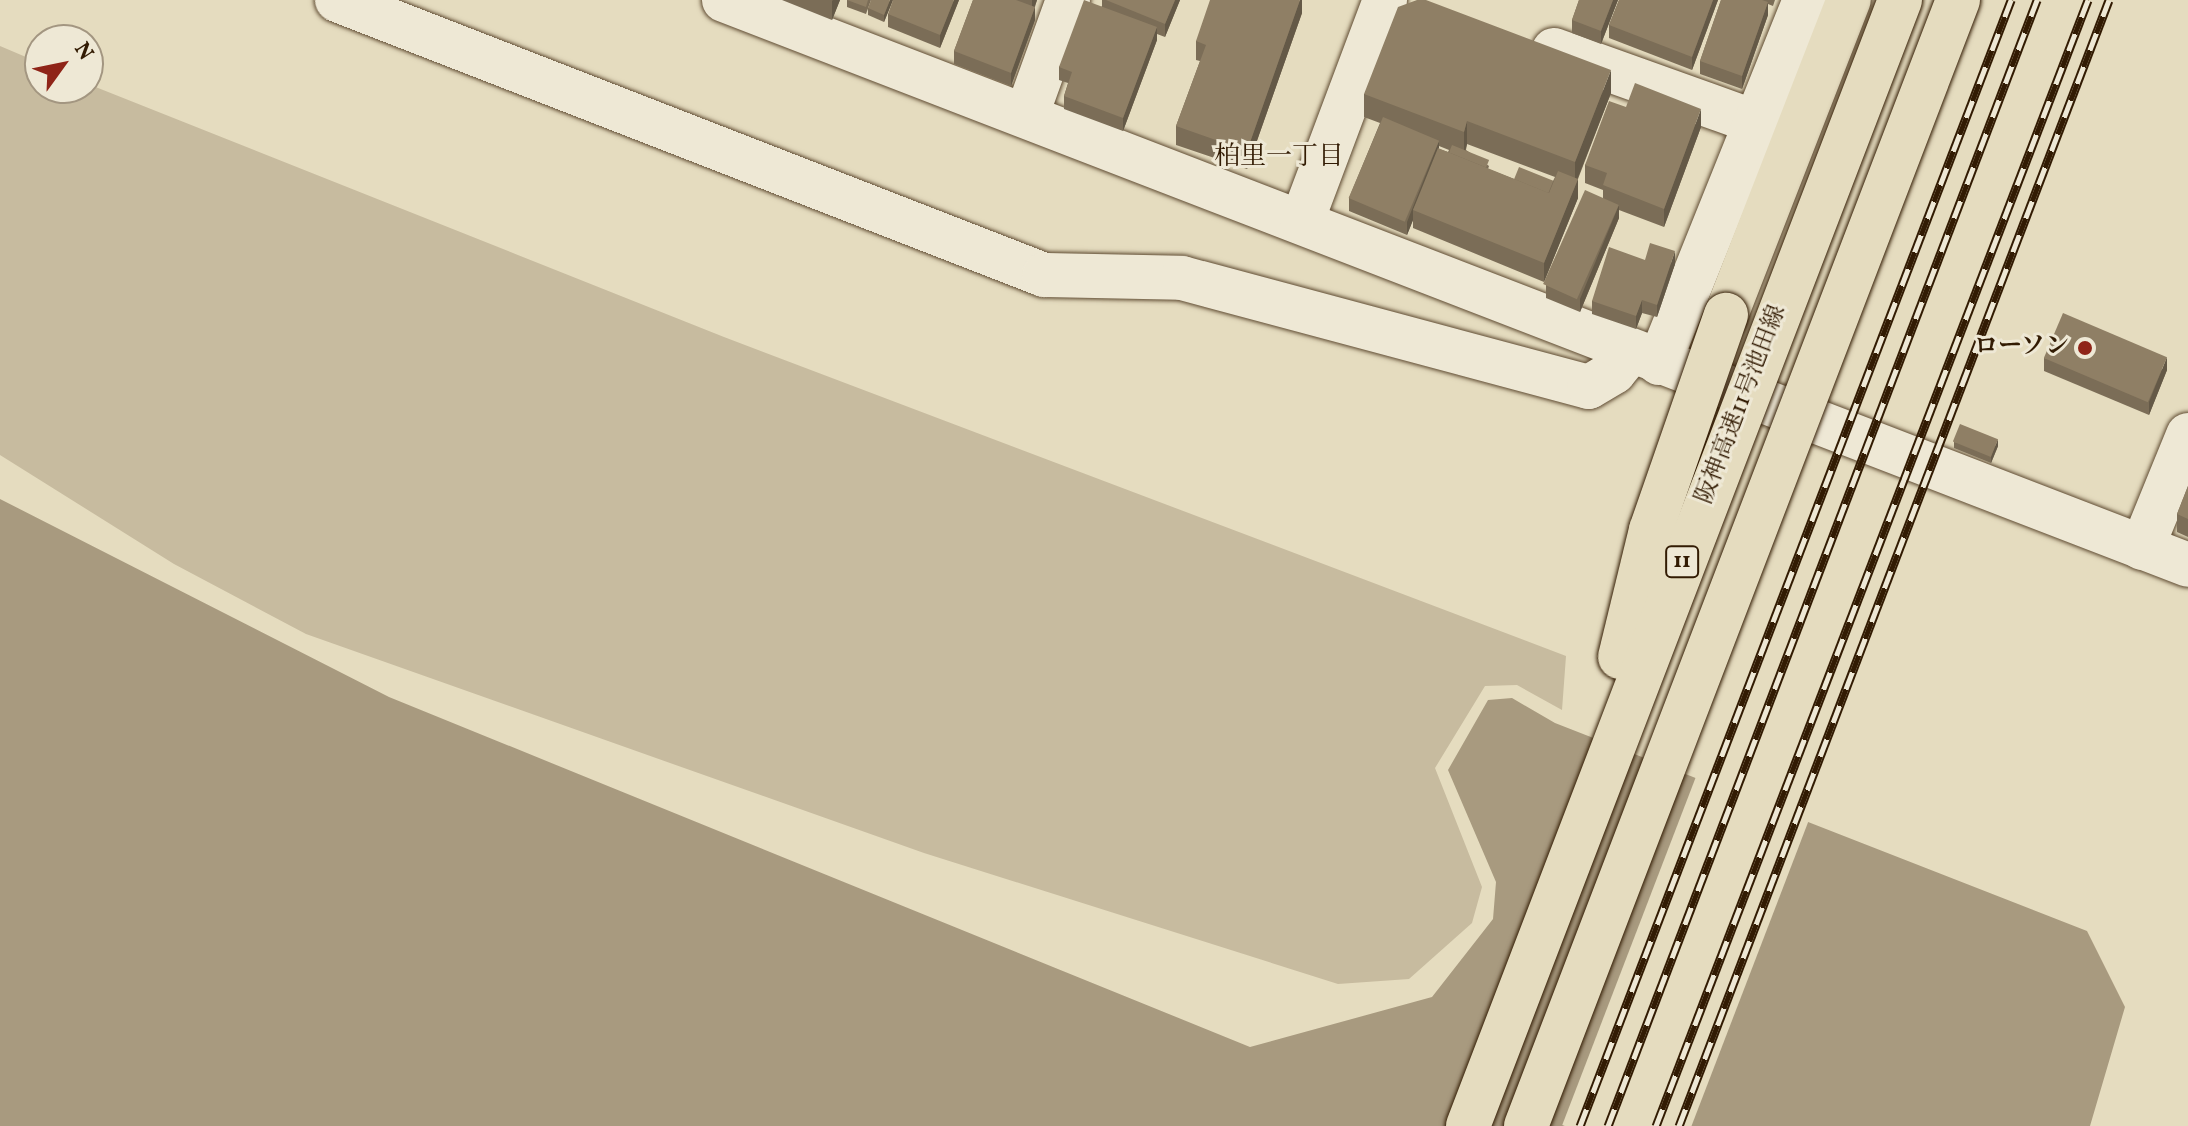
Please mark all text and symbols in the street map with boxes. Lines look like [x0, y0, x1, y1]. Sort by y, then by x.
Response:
north arrow [24, 24, 104, 104]
text: N [66, 37, 100, 67]
district label: 柏里一丁目 [1214, 142, 1344, 174]
street label: 阪神高速11号池田線 [1691, 302, 1793, 508]
place label: ローソン [1973, 334, 2069, 362]
marker: ローソン [2076, 339, 2094, 357]
road number: 11 [1664, 544, 1700, 580]

